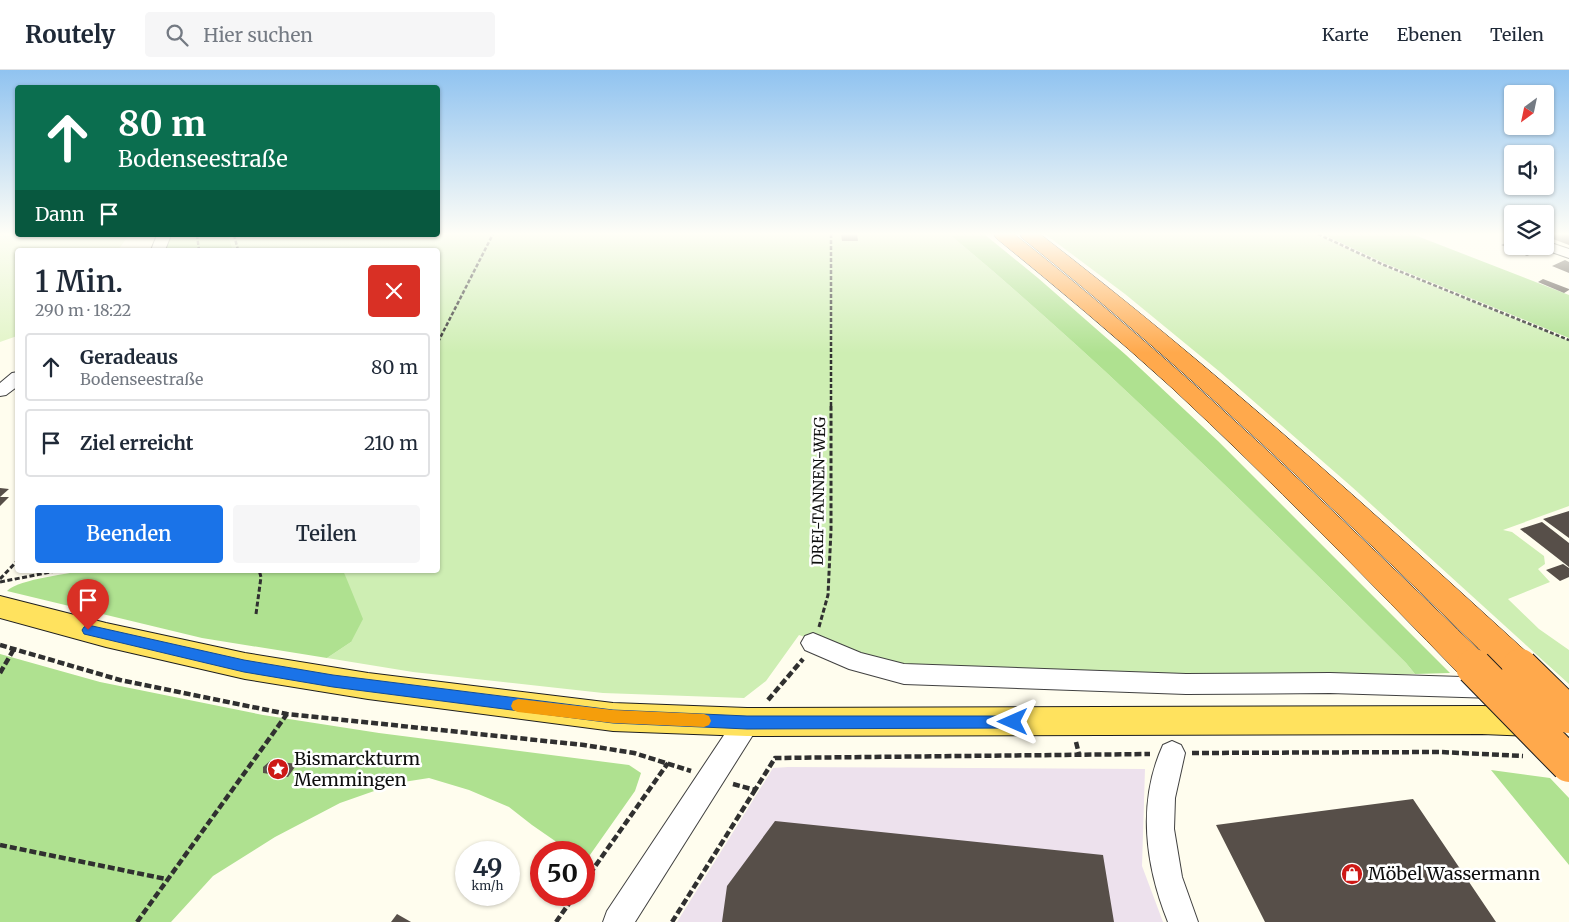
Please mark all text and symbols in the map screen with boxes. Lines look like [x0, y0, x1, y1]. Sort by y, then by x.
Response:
search box [145, 12, 495, 57]
text: Routely [25, 19, 115, 50]
icon: search [163, 21, 191, 49]
text: Hier suchen [203, 23, 313, 47]
text: Karte [1322, 23, 1369, 46]
text: Ebenen [1397, 23, 1462, 46]
text: Teilen [1490, 23, 1544, 46]
north arrow [1504, 85, 1554, 135]
map controls [1504, 85, 1554, 255]
text: 80 m [118, 102, 206, 146]
icon: ahead [35, 105, 100, 170]
text: Bodenseestraße [118, 145, 288, 173]
button: sound [1504, 145, 1554, 195]
icon: arrive [95, 200, 123, 228]
text: Dann [35, 202, 85, 226]
button: layers [1504, 205, 1554, 255]
text: 1 Min. [35, 262, 123, 300]
button: close [368, 265, 420, 317]
text: 290 m · 18:22 [35, 300, 131, 320]
text: Geradeaus [80, 345, 178, 369]
icon: ahead [37, 353, 65, 381]
text: 80 m [371, 355, 418, 379]
text: Bodenseestraße [80, 369, 203, 389]
street label: DREI-TANNEN-WEG [808, 416, 829, 565]
icon: arrive [37, 429, 65, 457]
text: Ziel erreicht [80, 431, 193, 455]
text: 210 m [364, 431, 418, 455]
button: Beenden [35, 505, 223, 563]
button: Teilen [233, 505, 420, 563]
pin [67, 579, 109, 630]
icon: arrive [74, 586, 102, 614]
position arrow [986, 695, 1038, 747]
place label: Bismarckturm Memmingen [294, 747, 420, 791]
place icon: Bismarckturm Memmingen [266, 757, 290, 781]
speed limit sign: 50 [530, 841, 595, 906]
text: 49 [473, 851, 502, 883]
shop icon: Möbel Wassermann [1340, 862, 1364, 886]
place label: Möbel Wassermann [1368, 862, 1540, 885]
text: km/h [472, 878, 503, 893]

